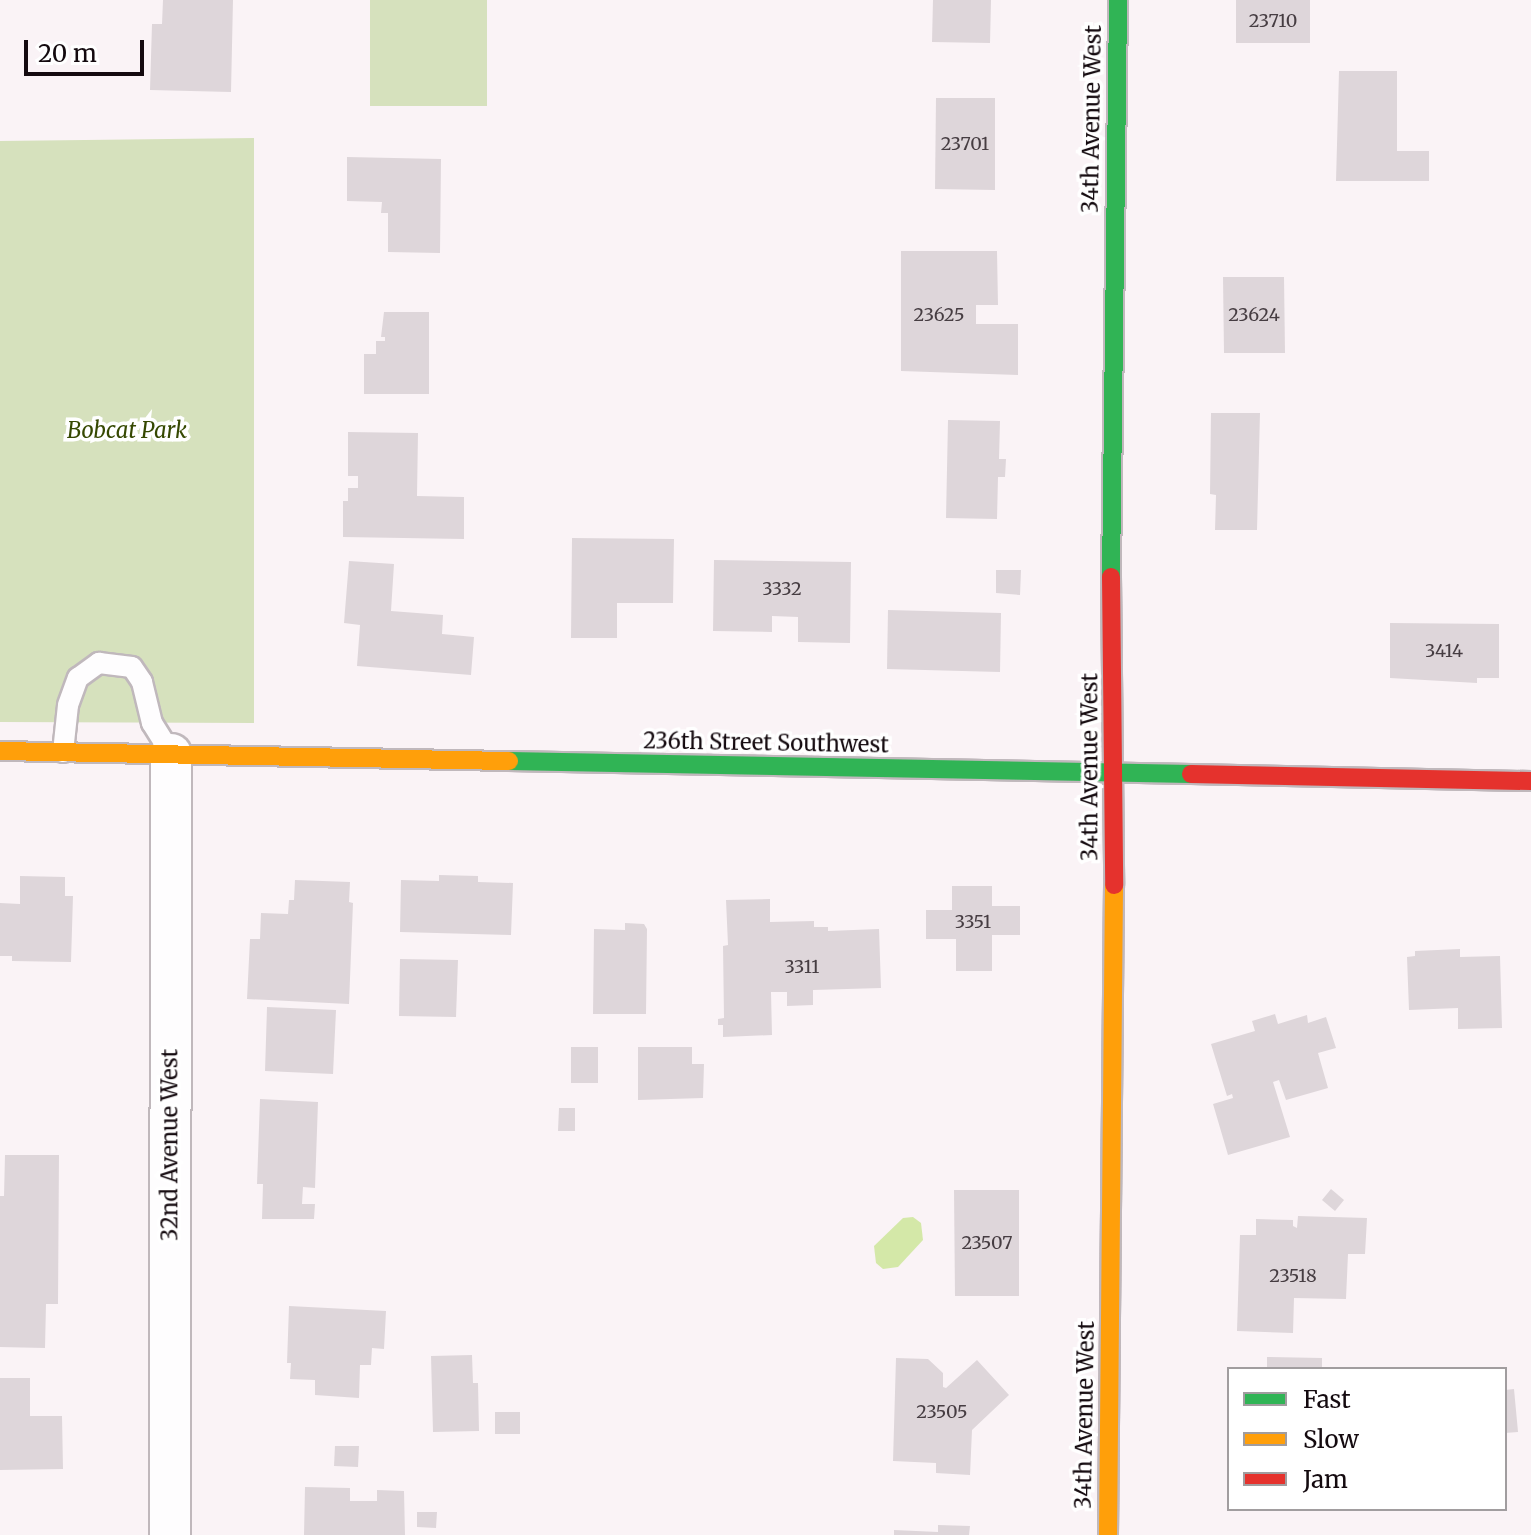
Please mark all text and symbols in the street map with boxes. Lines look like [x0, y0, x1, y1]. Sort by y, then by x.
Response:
house number: 23710 [1249, 10, 1297, 32]
scale bar [28, 24, 148, 74]
street label: 34th Avenue West [1077, 25, 1107, 213]
text: 20 m [38, 38, 97, 69]
house number: 23701 [941, 133, 989, 155]
house number: 23625 [914, 304, 964, 326]
house number: 23624 [1228, 304, 1280, 326]
park label: Bobcat Park [67, 418, 187, 444]
house number: 3332 [762, 578, 802, 600]
house number: 3414 [1425, 640, 1463, 662]
street label: 34th Avenue West [1077, 673, 1103, 861]
street label: 236th Street Southwest [643, 728, 889, 758]
house number: 3351 [955, 911, 991, 933]
house number: 3311 [785, 956, 819, 978]
street label: 32nd Avenue West [157, 1049, 183, 1241]
house number: 23507 [962, 1232, 1012, 1254]
house number: 23518 [1269, 1265, 1317, 1287]
street label: 34th Avenue West [1070, 1321, 1100, 1509]
legend [1227, 1367, 1507, 1511]
text: Fast [1303, 1384, 1351, 1415]
house number: 23505 [916, 1401, 968, 1423]
text: Slow [1303, 1424, 1359, 1455]
text: Jam [1303, 1464, 1348, 1495]

